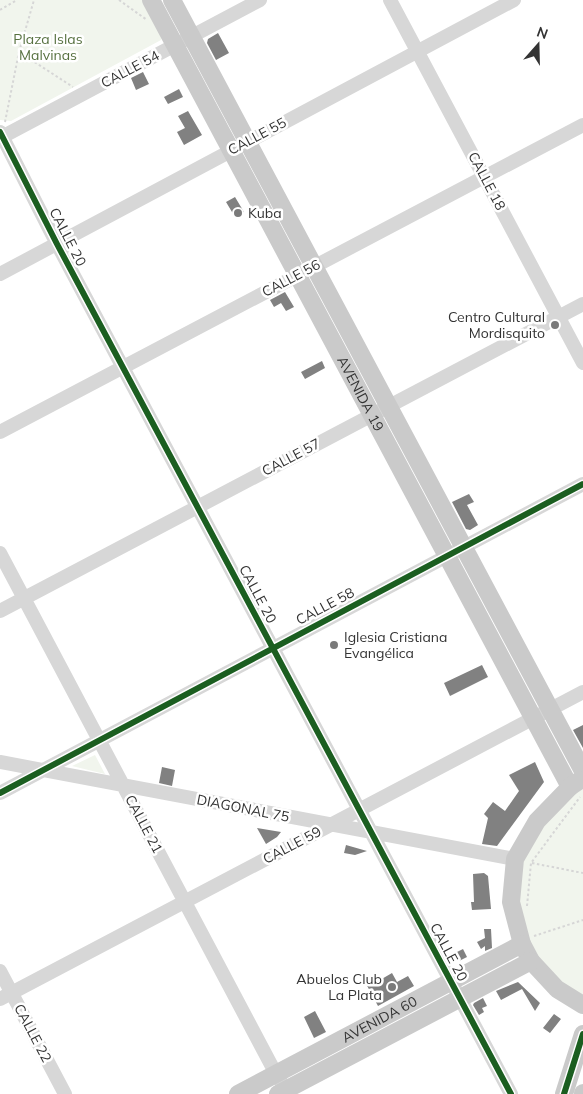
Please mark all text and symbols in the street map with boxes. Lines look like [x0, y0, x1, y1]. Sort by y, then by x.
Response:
north arrow [513, 20, 563, 70]
text: N [534, 23, 550, 43]
park label: Plaza Islas Malvinas [13, 30, 83, 64]
street label: CALLE 54 [98, 46, 163, 92]
street label: CALLE 55 [225, 113, 289, 159]
street label: CALLE 18 [464, 149, 510, 213]
place label: Kuba [248, 204, 282, 222]
street label: CALLE 20 [46, 205, 90, 269]
marker: Kuba [232, 207, 244, 219]
street label: CALLE 56 [259, 255, 323, 301]
place label: Centro Cultural Mordisquito [448, 308, 545, 342]
marker: Centro Cultural Mordisquito [549, 319, 561, 331]
street label: AVENIDA 19 [333, 353, 388, 434]
street label: CALLE 57 [259, 434, 323, 480]
street label: CALLE 20 [235, 562, 281, 626]
street label: CALLE 58 [293, 583, 357, 629]
place label: Iglesia Cristiana Evangélica [344, 628, 447, 662]
marker: Iglesia Cristiana Evangélica [328, 639, 340, 651]
street label: DIAGONAL 75 [195, 790, 291, 826]
street label: CALLE 21 [121, 792, 167, 856]
street label: CALLE 59 [260, 822, 324, 868]
street label: CALLE 20 [426, 920, 472, 984]
place label: Abuelos Club La Plata [296, 970, 382, 1004]
marker: Abuelos Club La Plata [386, 981, 398, 993]
street label: AVENIDA 60 [339, 992, 420, 1047]
street label: CALLE 22 [10, 1001, 56, 1065]

